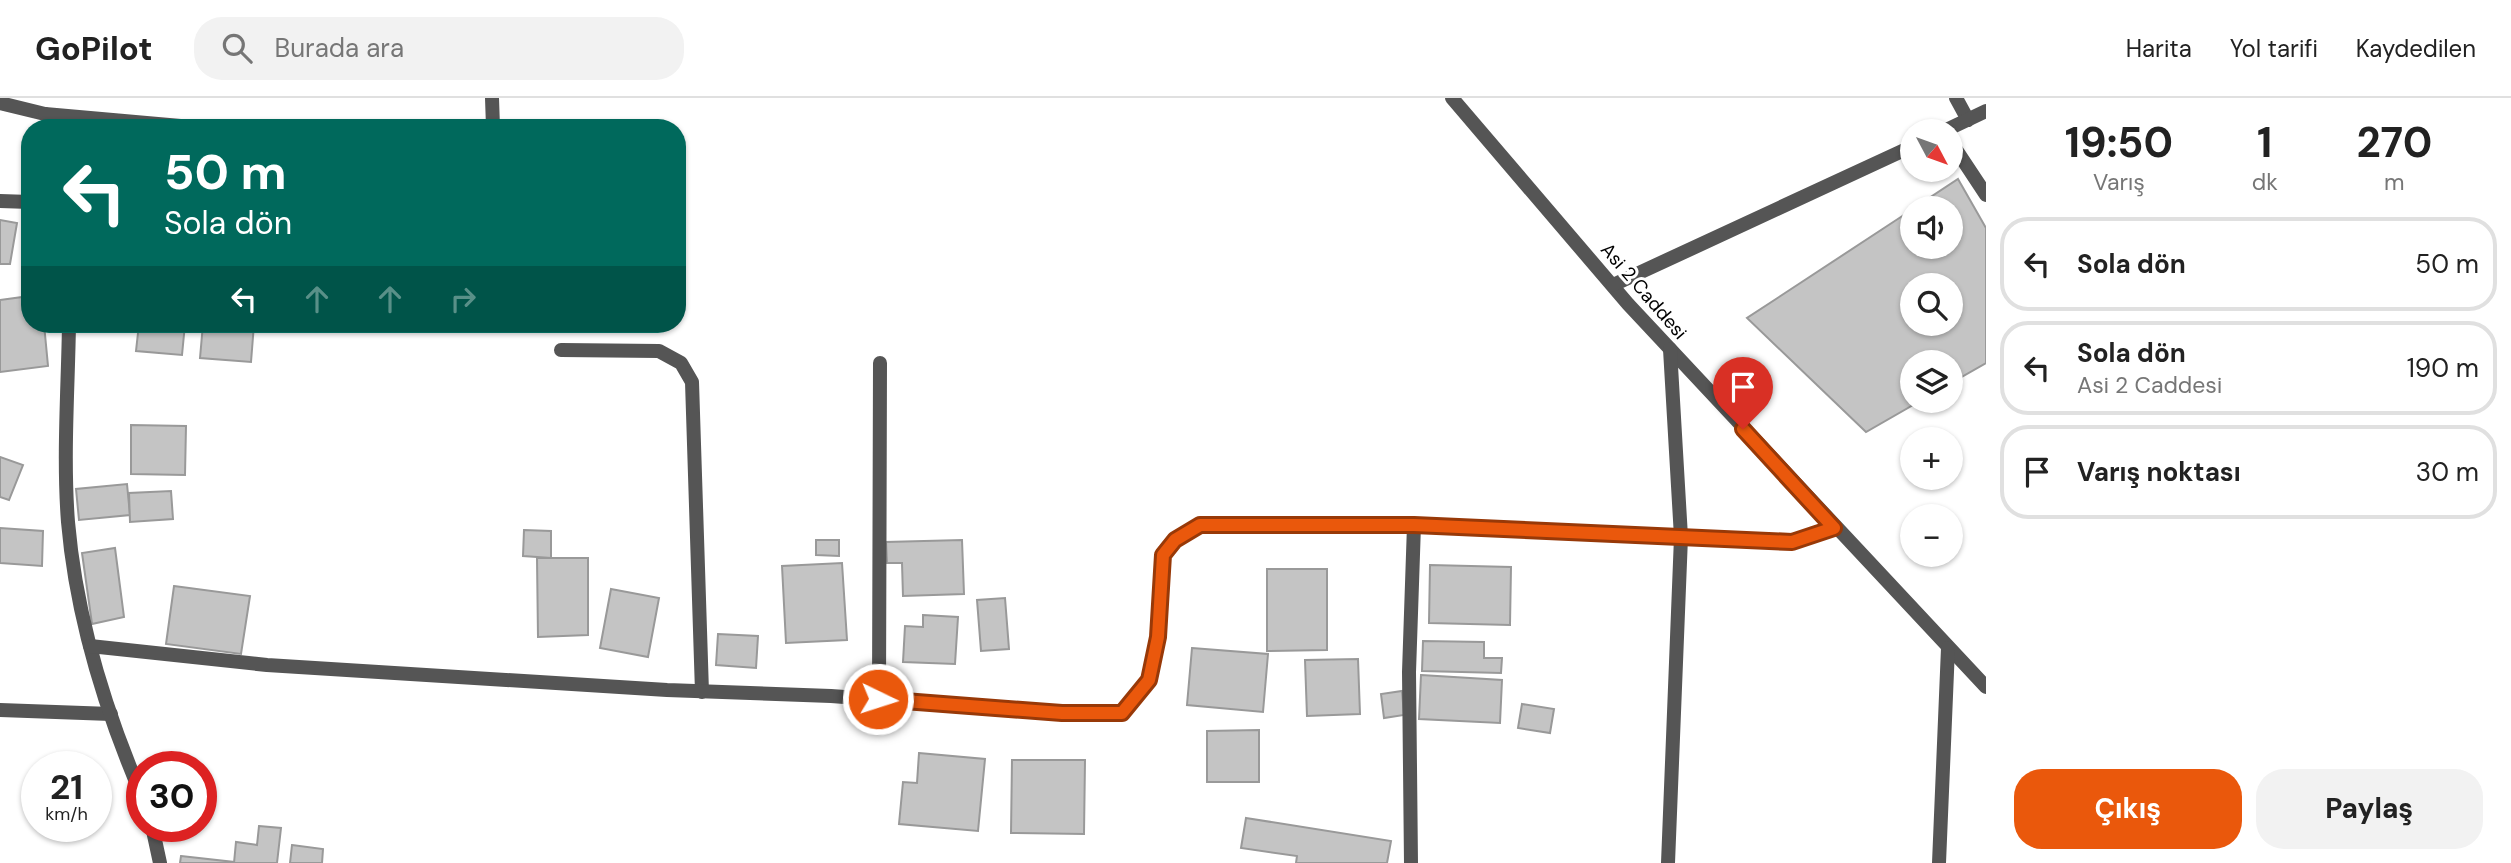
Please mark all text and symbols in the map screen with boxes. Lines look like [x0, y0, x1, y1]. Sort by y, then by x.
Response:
search box [194, 17, 684, 80]
text: GoPilot [35, 27, 152, 70]
icon: search [218, 29, 256, 67]
text: Burada ara [274, 31, 404, 65]
text: Harita [2126, 33, 2192, 64]
text: Yol tarifi [2230, 33, 2318, 64]
text: Kaydedilen [2356, 33, 2476, 64]
text: 19:50 [2065, 115, 2173, 170]
text: 1 [2257, 115, 2272, 170]
text: 270 [2356, 115, 2432, 170]
north arrow [1900, 119, 1964, 182]
map controls [1900, 119, 1963, 567]
text: 50 m [164, 140, 287, 204]
icon: left [49, 147, 140, 238]
text: Varış [2093, 167, 2145, 197]
text: dk [2252, 167, 2278, 197]
text: m [2384, 167, 2405, 197]
button: sound [1900, 196, 1963, 259]
text: Sola dön [164, 202, 292, 244]
street label: Asi 2 Caddesi [1595, 238, 1693, 344]
icon: left [2018, 245, 2056, 283]
text: Sola dön [2077, 247, 2186, 281]
text: 50 m [2415, 247, 2479, 281]
button: search [1900, 273, 1963, 336]
icon: left [225, 280, 263, 318]
icon: ahead [298, 280, 336, 318]
icon: ahead [371, 280, 409, 318]
icon: right [444, 280, 482, 318]
text: Sola dön [2077, 336, 2186, 370]
icon: left [2018, 349, 2056, 387]
button: layers [1900, 350, 1963, 413]
text: 190 m [2407, 351, 2479, 385]
pin [1713, 357, 1773, 429]
icon: arrive [1724, 368, 1762, 406]
text: Asi 2 Caddesi [2077, 370, 2222, 400]
button: + [1900, 427, 1963, 490]
icon: arrive [2018, 453, 2056, 491]
text: Varış noktası [2077, 455, 2241, 489]
text: 30 m [2416, 455, 2479, 489]
button: − [1900, 504, 1963, 567]
position arrow [841, 662, 915, 736]
speed limit sign: 30 [126, 751, 217, 842]
text: 21 [50, 764, 83, 810]
button: Çıkış [2014, 769, 2242, 849]
button: Paylaş [2256, 769, 2483, 849]
text: km/h [45, 802, 88, 826]

